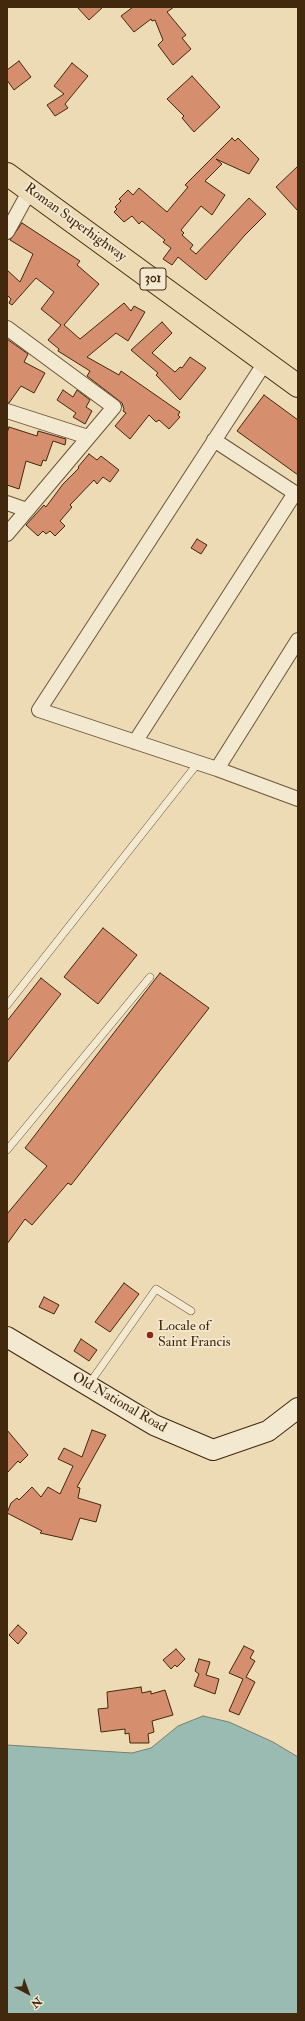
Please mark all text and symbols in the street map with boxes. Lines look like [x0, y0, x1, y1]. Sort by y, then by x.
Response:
street label: Roman Superhighway [21, 180, 129, 266]
road number: 301 [140, 268, 166, 290]
place label: Locale of Saint Francis [158, 1319, 231, 1352]
marker: Locale of Saint Francis [145, 1330, 155, 1340]
street label: Old National Road [69, 1369, 169, 1437]
north arrow [8, 1973, 48, 2013]
text: N [28, 1994, 44, 2011]

